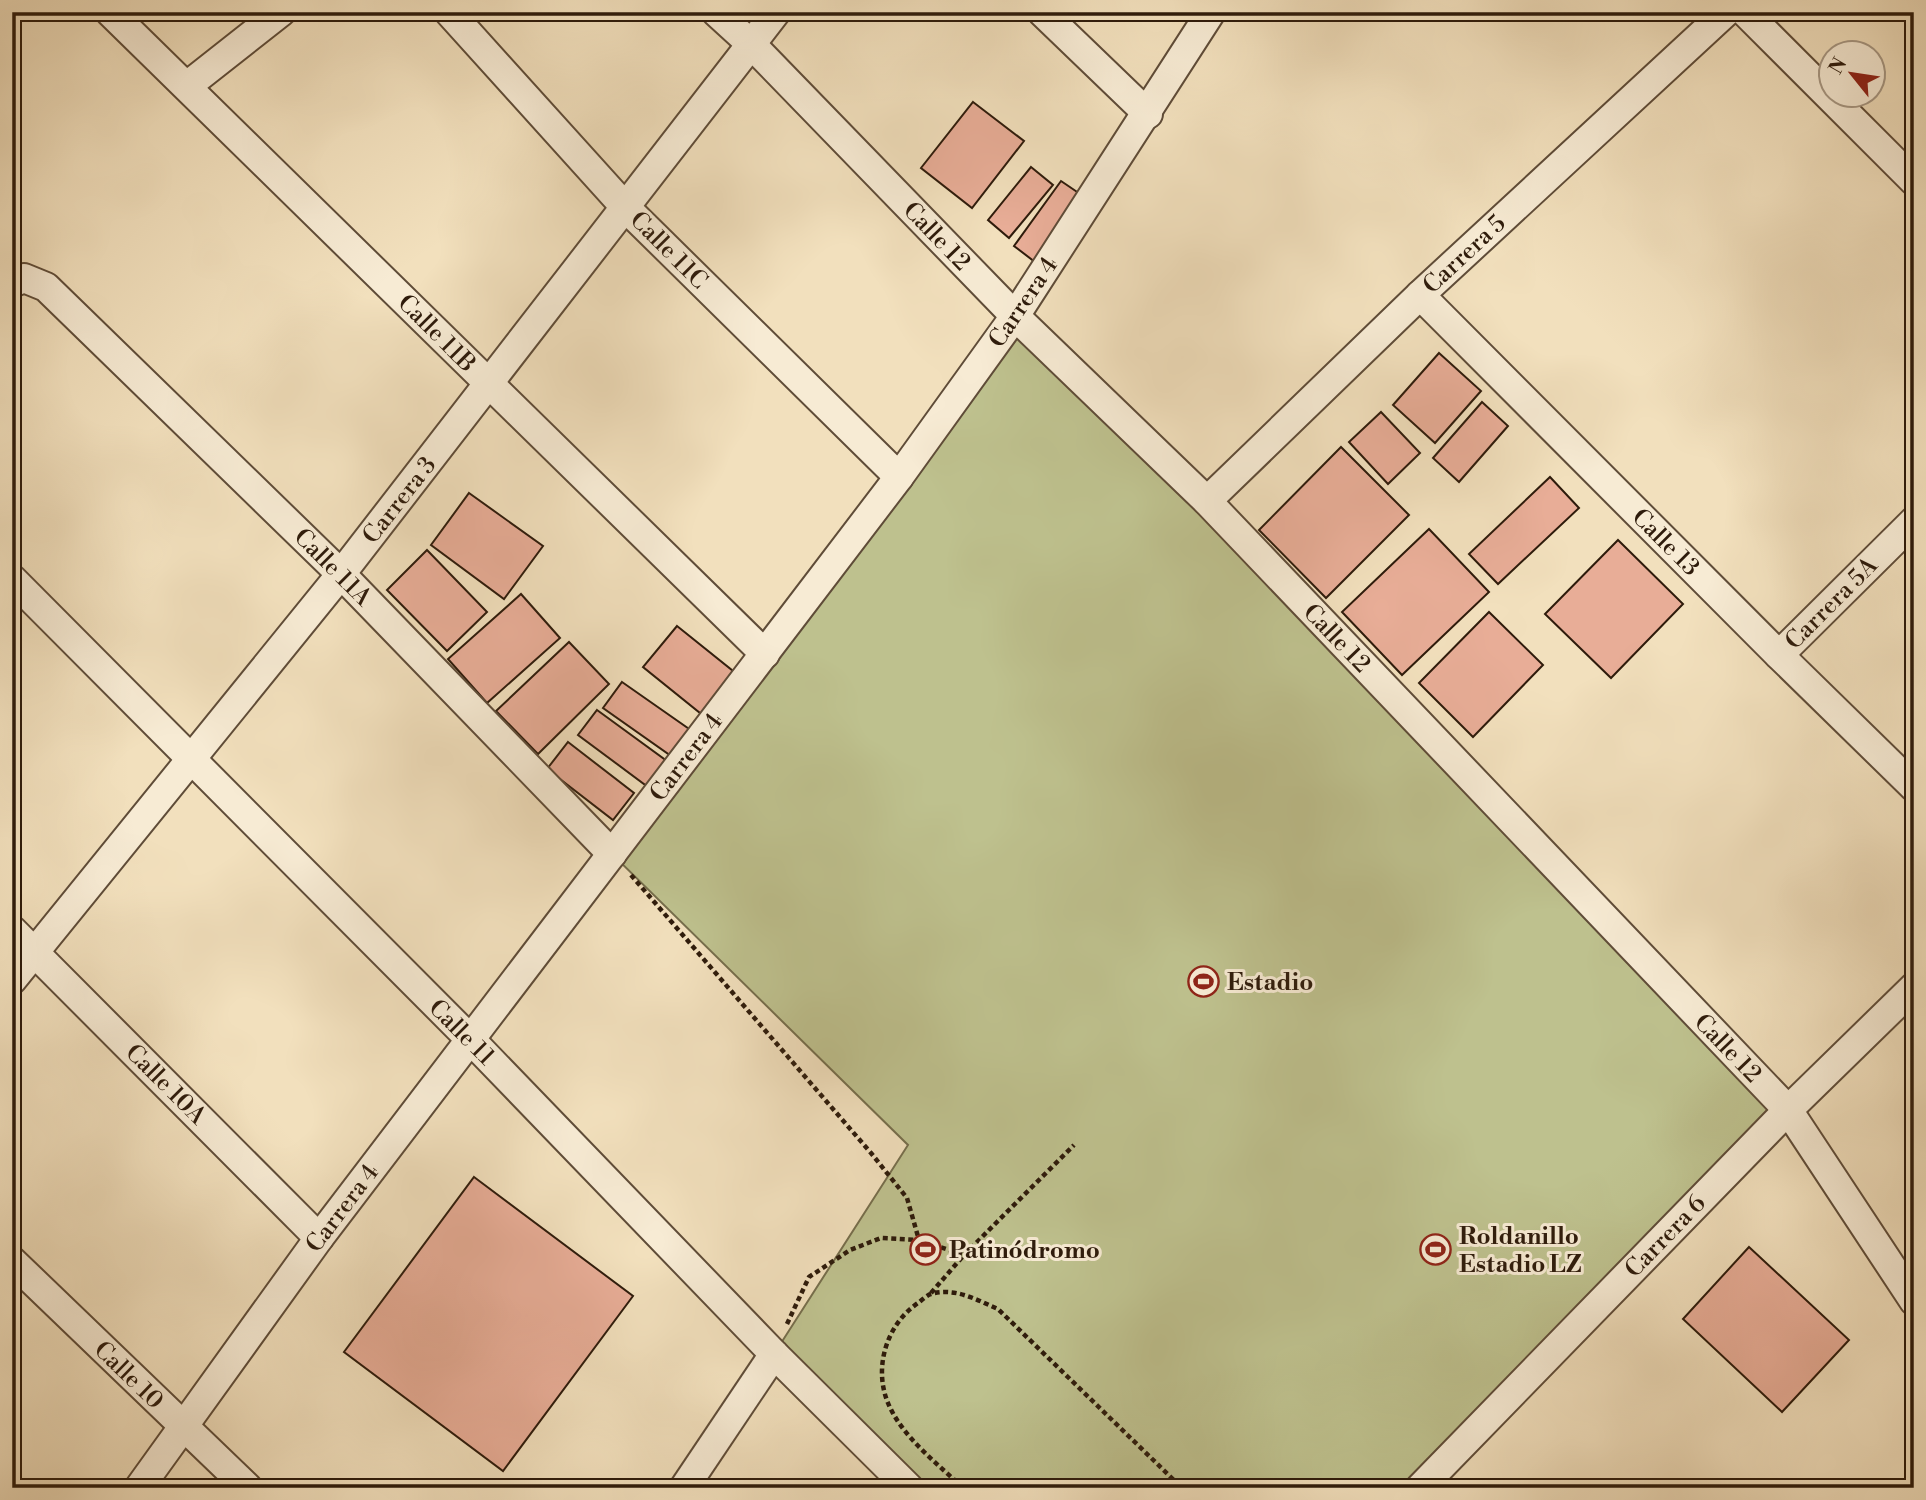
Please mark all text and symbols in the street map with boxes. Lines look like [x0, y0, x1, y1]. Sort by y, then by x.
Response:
north arrow [1818, 38, 1888, 108]
text: N [1824, 53, 1852, 79]
street label: Calle 12 [896, 196, 976, 277]
street label: Calle 11C [623, 206, 713, 296]
street label: Carrera 5 [1417, 209, 1512, 301]
street label: Carrera 4 [982, 251, 1065, 354]
street label: Calle 11B [391, 288, 482, 379]
street label: Carrera 3 [356, 451, 443, 550]
street label: Calle 13 [1625, 503, 1705, 583]
street label: Calle 11A [287, 523, 378, 613]
street label: Carrera 5A [1779, 551, 1885, 656]
street label: Calle 12 [1296, 598, 1376, 679]
street label: Carrera 4 [644, 707, 730, 808]
sports icon: Estadio [1187, 965, 1221, 999]
place label: Estadio [1227, 968, 1313, 998]
street label: Calle 11 [422, 993, 501, 1073]
street label: Calle 12 [1687, 1008, 1767, 1089]
street label: Calle 10A [119, 1038, 212, 1132]
street label: Carrera 4 [300, 1158, 386, 1259]
street label: Carrera 6 [1619, 1189, 1713, 1284]
place label: Roldanillo Estadio LZ [1459, 1222, 1581, 1280]
sports icon: Patinódromo [909, 1233, 943, 1267]
sports icon: Roldanillo Estadio LZ [1419, 1233, 1453, 1267]
place label: Patinódromo [949, 1236, 1100, 1266]
street label: Calle 10 [87, 1335, 169, 1416]

